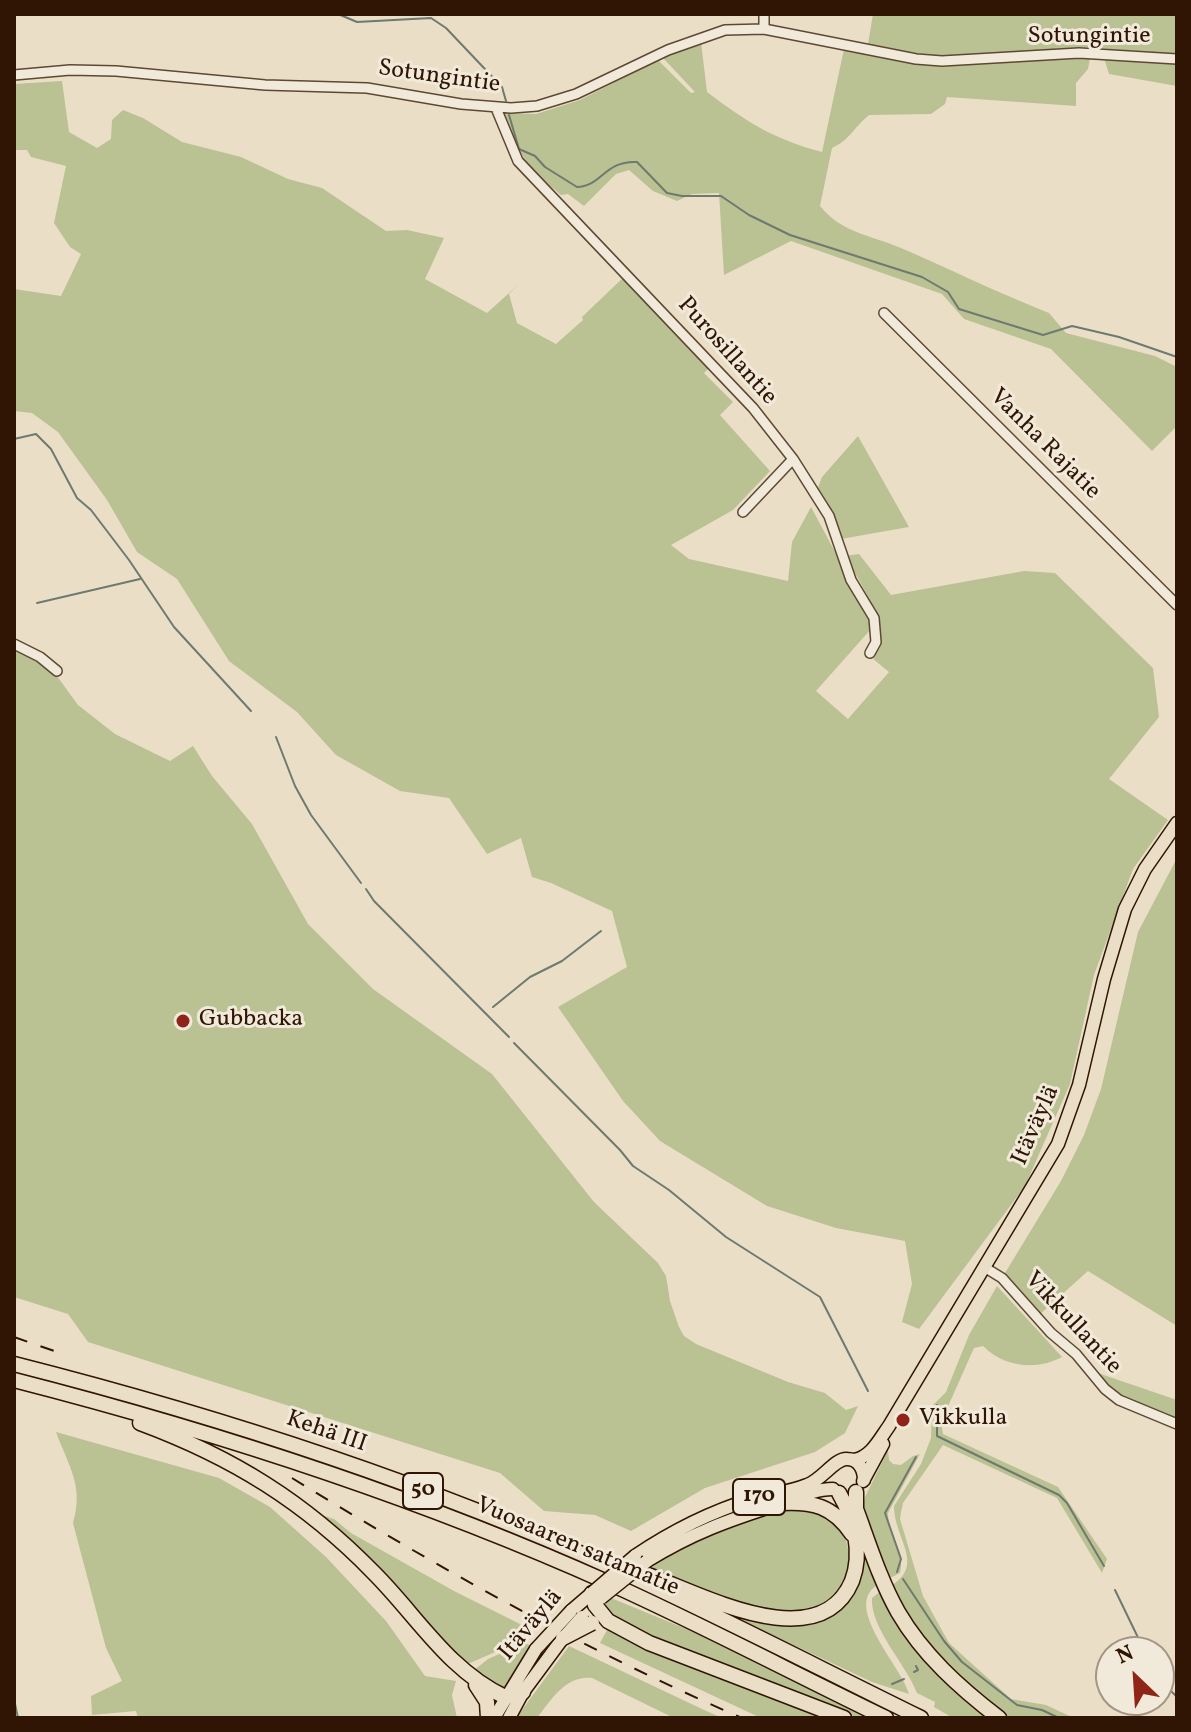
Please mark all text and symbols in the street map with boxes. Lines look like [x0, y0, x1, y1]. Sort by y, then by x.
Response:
street label: Sotungintie [1027, 24, 1151, 52]
street label: Sotungintie [376, 55, 502, 101]
street label: Purosillantie [670, 292, 782, 412]
street label: Vanha Rajatie [982, 383, 1106, 507]
place label: Gubbacka [199, 1007, 303, 1035]
marker: Gubbacka [174, 1012, 192, 1030]
street label: Itäväylä [1007, 1082, 1067, 1170]
street label: Vikkullantie [1017, 1267, 1127, 1381]
street label: Kehä III [282, 1406, 370, 1460]
place label: Vikkulla [919, 1406, 1007, 1434]
marker: Vikkulla [894, 1411, 912, 1429]
road number: 50 [403, 1473, 443, 1509]
road number: 170 [733, 1479, 785, 1515]
street label: Vuosaaren satamatie [471, 1492, 683, 1604]
street label: Itäväylä [494, 1585, 570, 1667]
north arrow [1095, 1636, 1175, 1716]
text: N [1112, 1638, 1139, 1673]

